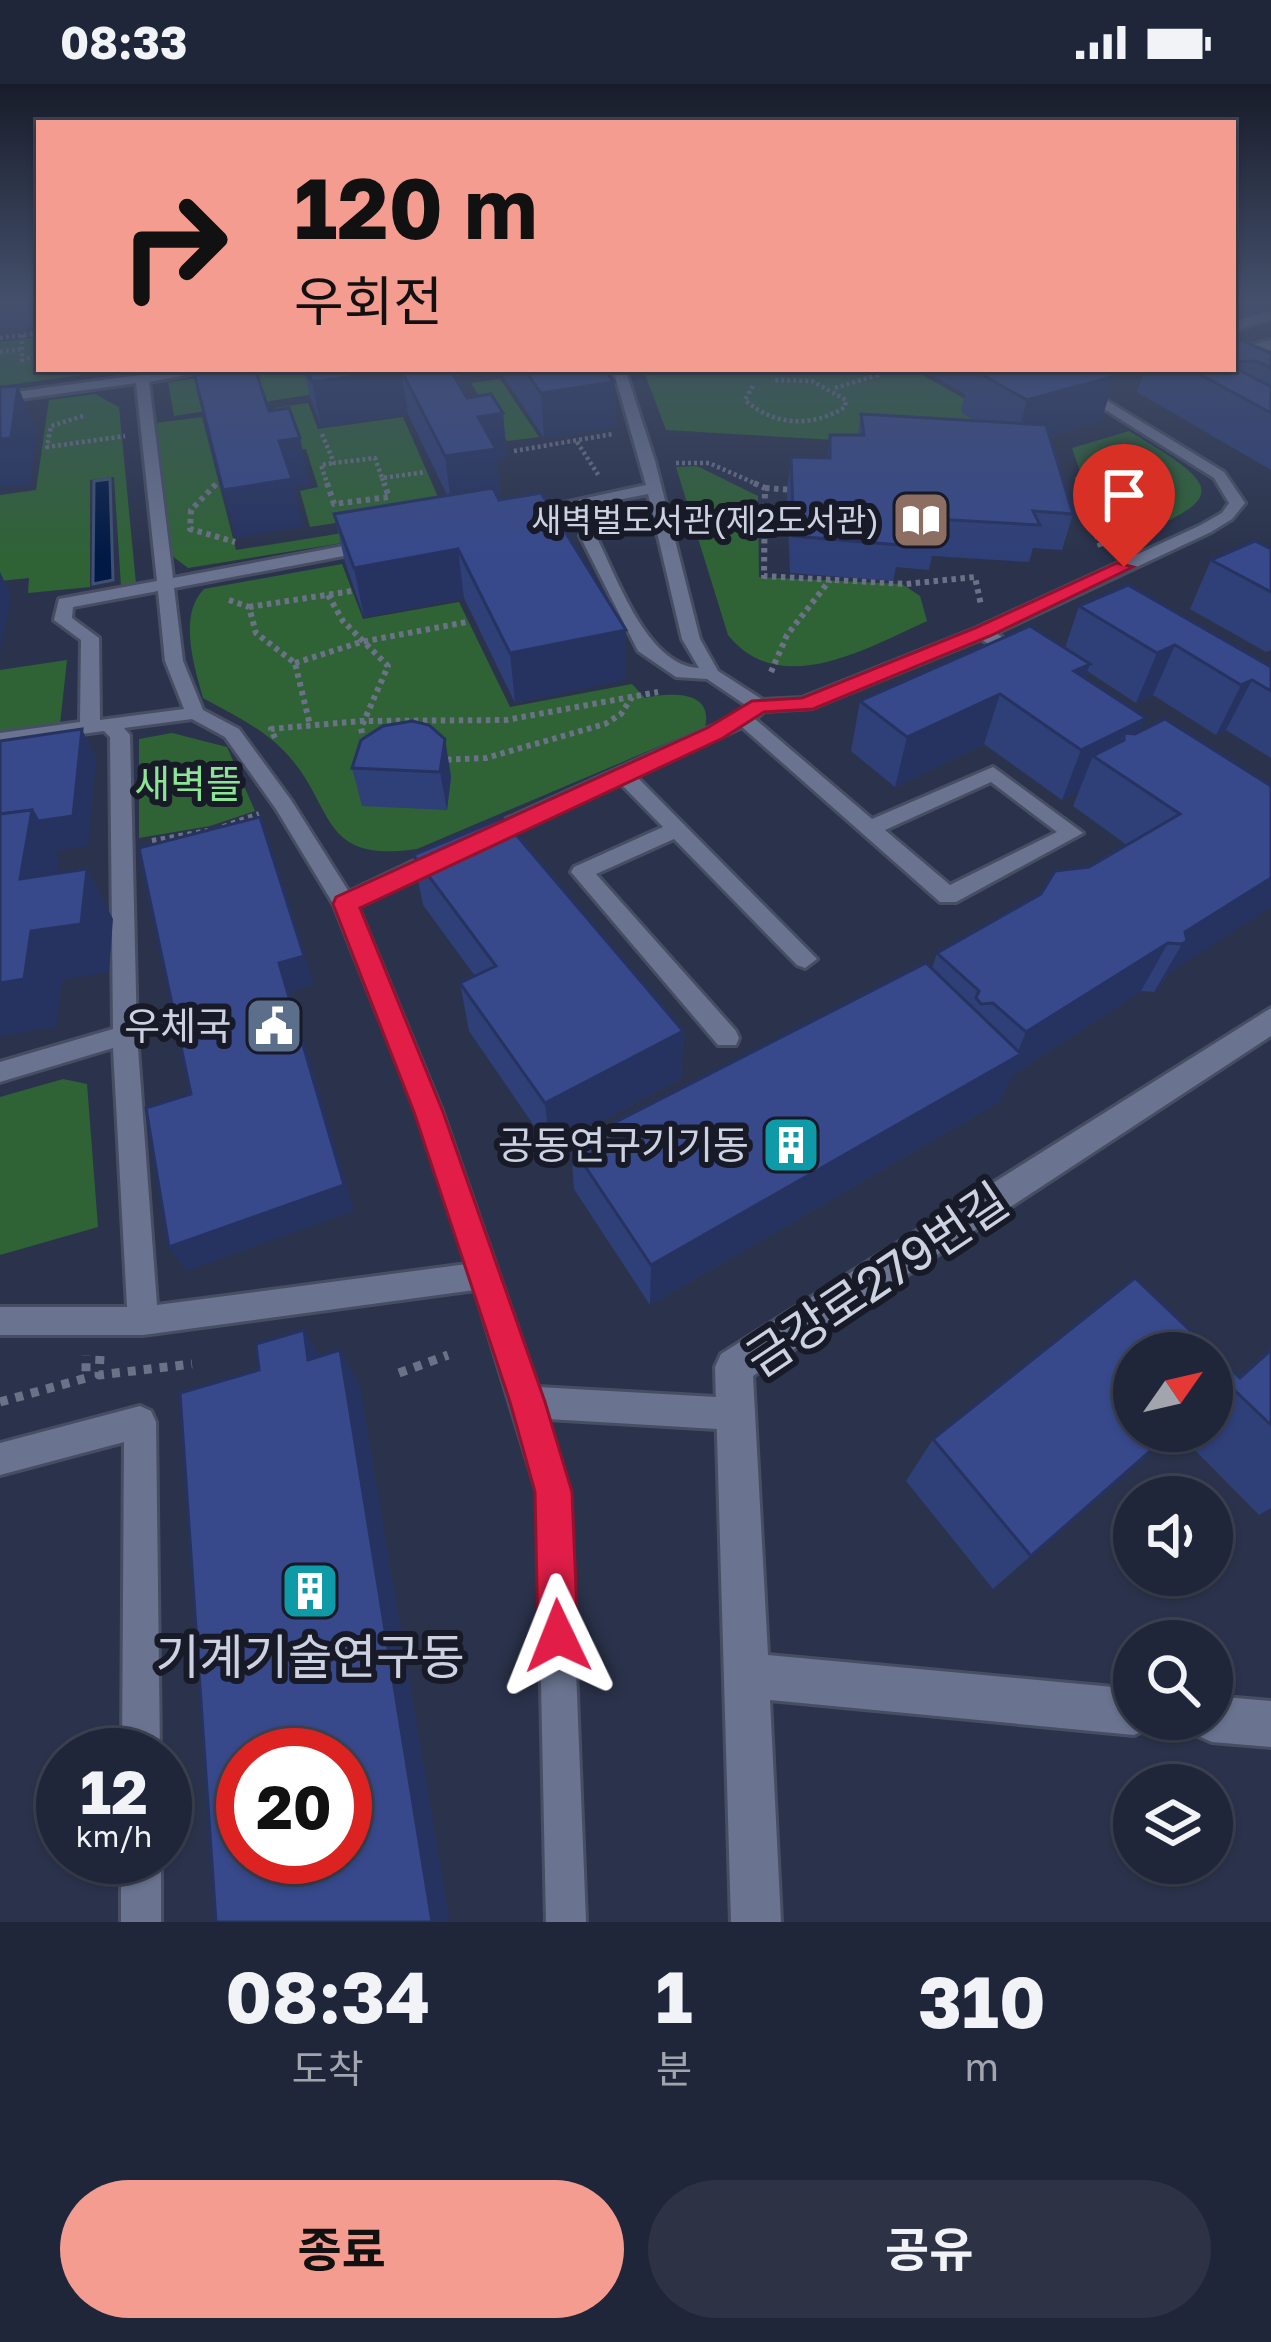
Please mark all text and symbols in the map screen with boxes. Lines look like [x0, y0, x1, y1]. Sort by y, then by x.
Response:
text: 08:33 [60, 15, 187, 69]
text: 120 m [294, 157, 538, 257]
icon: right [96, 168, 252, 324]
text: 우회전 [294, 268, 443, 333]
pin [1073, 444, 1175, 567]
icon: arrive [1091, 462, 1157, 528]
library icon: 새벽벌도서관(제2도서관) [890, 489, 952, 551]
place label: 새벽벌도서관(제2도서관) [531, 500, 879, 539]
park label: 새벽뜰 [134, 760, 242, 807]
public building icon: 우체국 [243, 995, 305, 1057]
place label: 우체국 [124, 1002, 232, 1049]
building icon: 공동연구기기동 [760, 1114, 822, 1176]
place label: 공동연구기기동 [498, 1121, 749, 1168]
street label: 금강로279번길 [735, 1170, 1018, 1388]
north arrow [1113, 1332, 1233, 1452]
map controls [1113, 1332, 1233, 1884]
button: sound [1113, 1476, 1233, 1596]
building icon: 기계기술연구동 [279, 1560, 341, 1622]
position arrow [495, 1573, 621, 1699]
button: search [1113, 1620, 1233, 1740]
place label: 기계기술연구동 [155, 1627, 465, 1685]
speed limit sign: 20 [216, 1728, 372, 1884]
text: 12 [80, 1755, 148, 1827]
button: layers [1113, 1764, 1233, 1884]
text: km/h [76, 1818, 152, 1854]
text: 08:34 [225, 1952, 430, 2039]
text: 1 [655, 1952, 693, 2039]
text: 310 [918, 1957, 1046, 2044]
text: m [965, 2043, 999, 2090]
text: 도착 [292, 2045, 364, 2092]
text: 분 [656, 2045, 692, 2092]
button: 종료 [60, 2180, 624, 2318]
button: 공유 [648, 2180, 1211, 2318]

